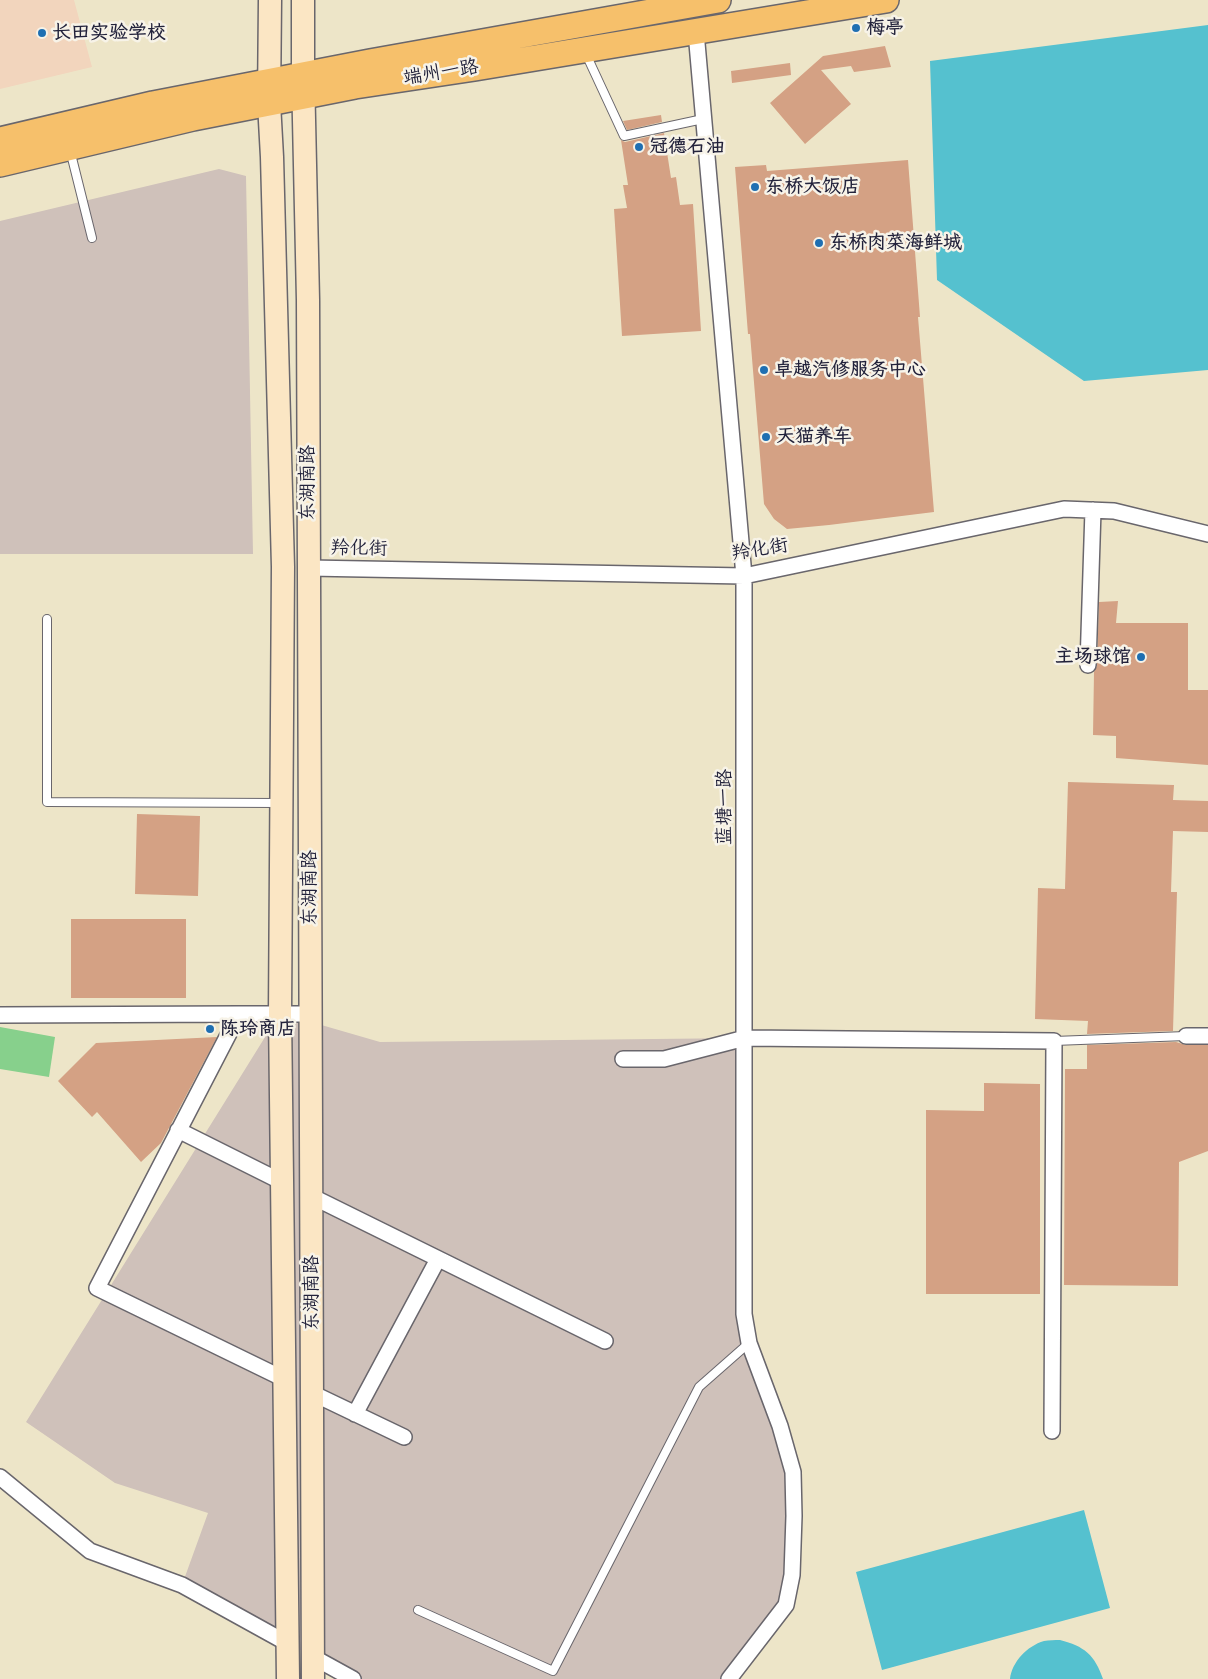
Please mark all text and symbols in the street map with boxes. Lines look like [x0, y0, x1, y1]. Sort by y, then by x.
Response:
place label: 梅亭 [866, 17, 904, 39]
place label: 长田实验学校 [52, 22, 166, 44]
marker: 梅亭 [850, 22, 862, 34]
marker: 长田实验学校 [36, 27, 48, 39]
street label: 端州一路 [402, 56, 480, 90]
place label: 冠德石油 [649, 136, 725, 158]
marker: 冠德石油 [633, 141, 645, 153]
place label: 东桥大饭店 [765, 176, 860, 198]
marker: 东桥大饭店 [749, 181, 761, 193]
place label: 东桥肉菜海鲜城 [829, 232, 962, 254]
marker: 东桥肉菜海鲜城 [813, 237, 825, 249]
place label: 卓越汽修服务中心 [774, 359, 926, 381]
marker: 卓越汽修服务中心 [758, 364, 770, 376]
place label: 天猫养车 [776, 426, 852, 448]
marker: 天猫养车 [760, 431, 772, 443]
street label: 东湖南路 [297, 445, 319, 521]
street label: 羚化街 [730, 534, 790, 566]
street label: 羚化街 [330, 537, 388, 561]
place label: 主场球馆 [1055, 646, 1131, 668]
marker: 主场球馆 [1135, 651, 1147, 663]
street label: 蓝塘一路 [714, 769, 736, 845]
street label: 东湖南路 [299, 850, 321, 926]
place label: 陈玲商店 [220, 1018, 296, 1040]
marker: 陈玲商店 [204, 1023, 216, 1035]
street label: 东湖南路 [301, 1255, 323, 1331]

